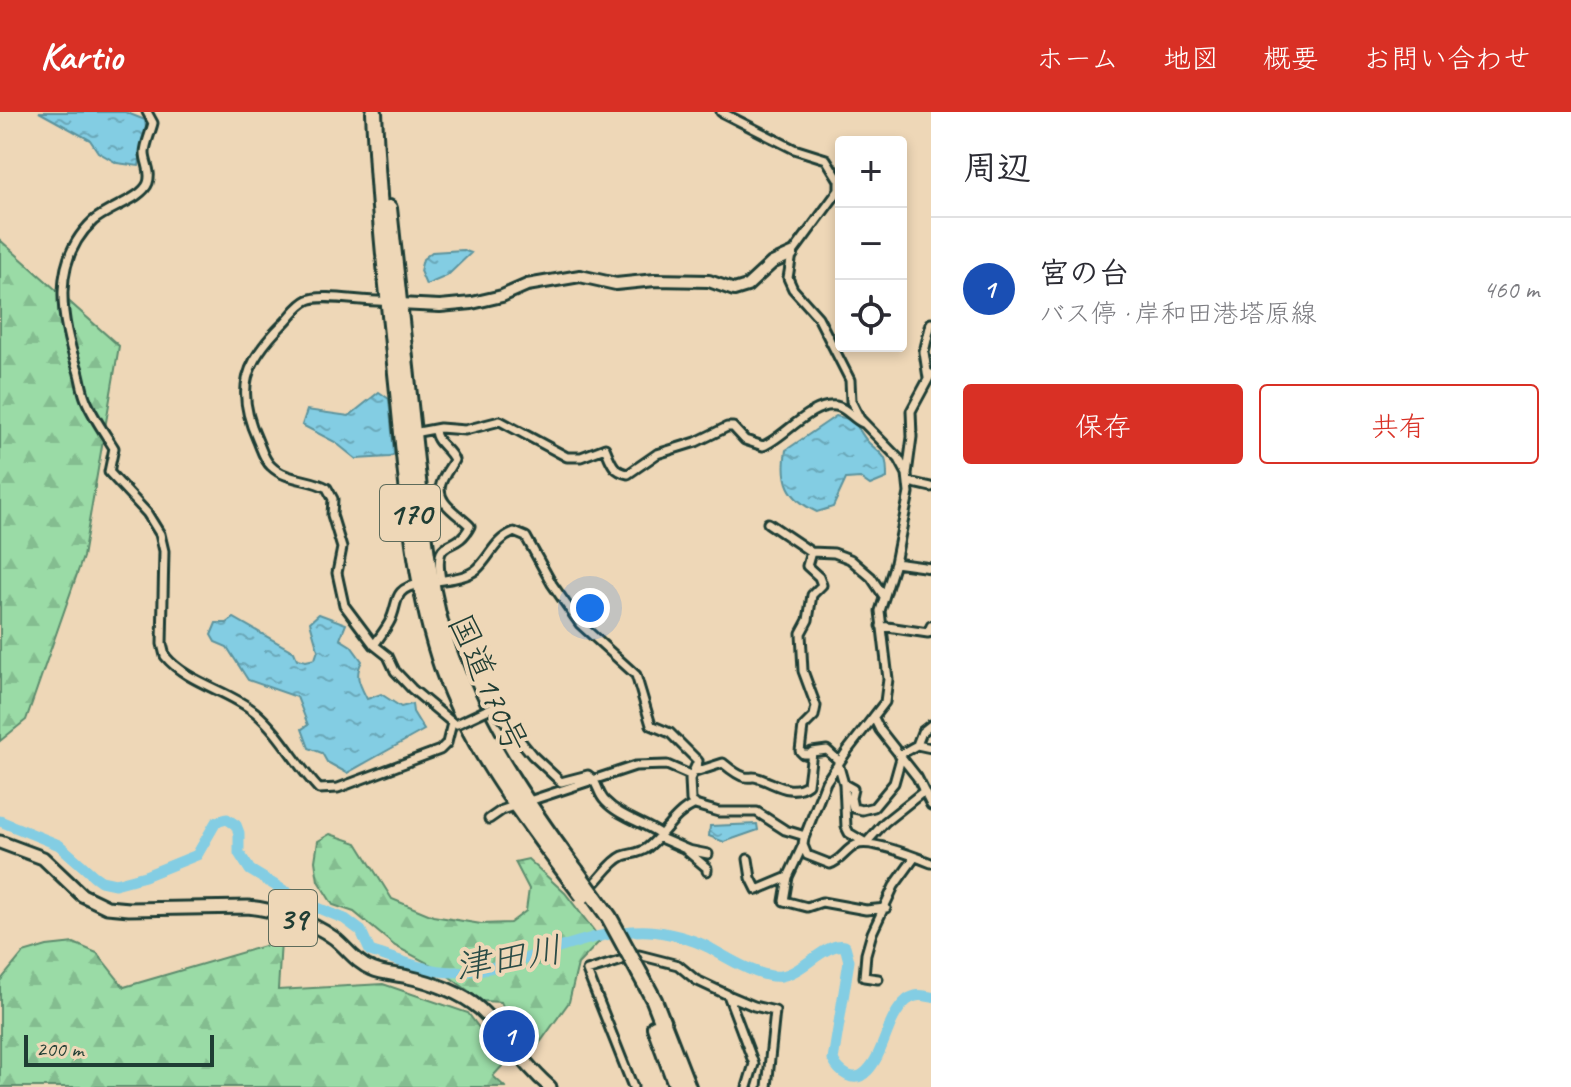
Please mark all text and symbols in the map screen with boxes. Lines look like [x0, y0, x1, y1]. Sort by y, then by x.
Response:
text: Kartio [40, 33, 122, 80]
text: ホーム [1036, 41, 1119, 76]
text: 地図 [1163, 41, 1219, 76]
text: 概要 [1263, 41, 1319, 76]
text: お問い合わせ [1363, 41, 1531, 76]
map controls [835, 136, 907, 352]
button: + [835, 136, 907, 208]
text: 周辺 [963, 146, 1031, 189]
button: − [835, 208, 907, 280]
text: 宮の台 [1039, 254, 1129, 292]
text: 1 [983, 273, 995, 306]
text: 460 m [1483, 273, 1539, 306]
button: locate [835, 280, 907, 352]
text: バス停 · 岸和田港塔原線 [1039, 297, 1316, 330]
button: 保存 [963, 384, 1243, 464]
button: 共有 [1259, 384, 1539, 464]
road number: 170 [380, 485, 440, 541]
your location [570, 588, 610, 628]
street label: 国道170号 [439, 607, 538, 760]
road number: 39 [269, 890, 317, 946]
water label: 津田川 [451, 926, 565, 990]
pin: 1 [483, 1006, 535, 1066]
scale bar [24, 1031, 214, 1067]
text: 200 m [36, 1035, 83, 1063]

